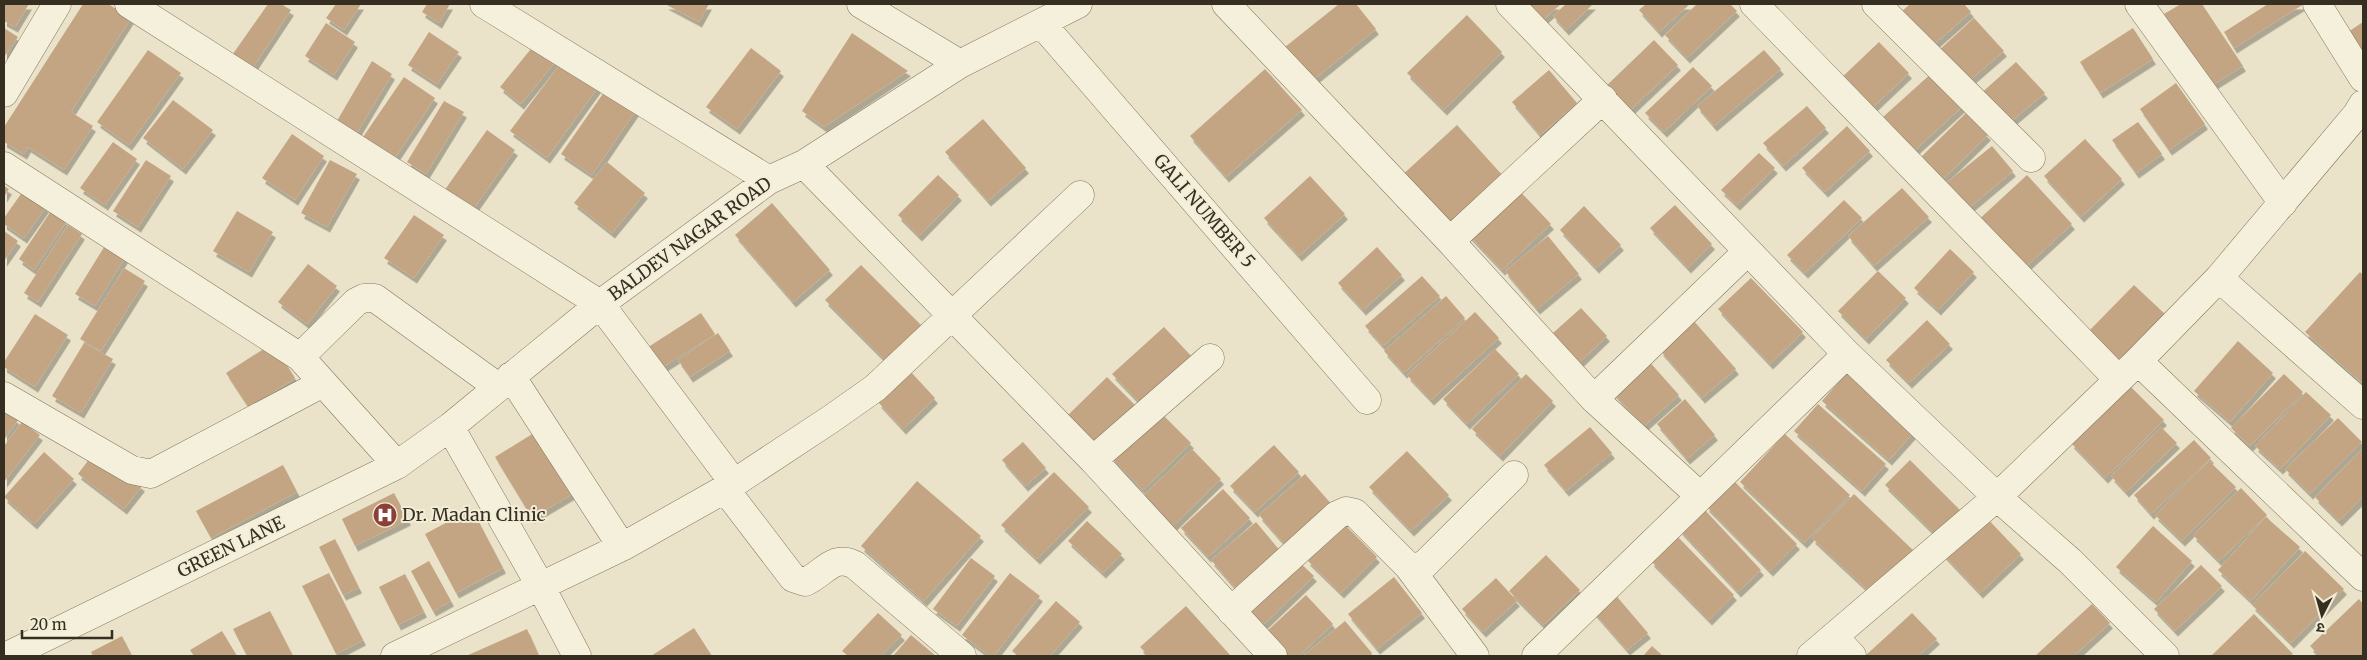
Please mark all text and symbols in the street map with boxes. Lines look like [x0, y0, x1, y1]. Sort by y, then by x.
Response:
street label: GALI NUMBER 5 [1149, 149, 1260, 272]
street label: BALDEV NAGAR ROAD [604, 172, 776, 306]
hospital icon: Dr. Madan Clinic [372, 502, 398, 528]
place label: Dr. Madan Clinic [402, 503, 546, 526]
street label: GREEN LANE [173, 510, 289, 582]
north arrow [2297, 590, 2347, 640]
scale bar [22, 608, 112, 640]
text: 20 m [30, 615, 67, 634]
text: उ [2315, 618, 2326, 637]

